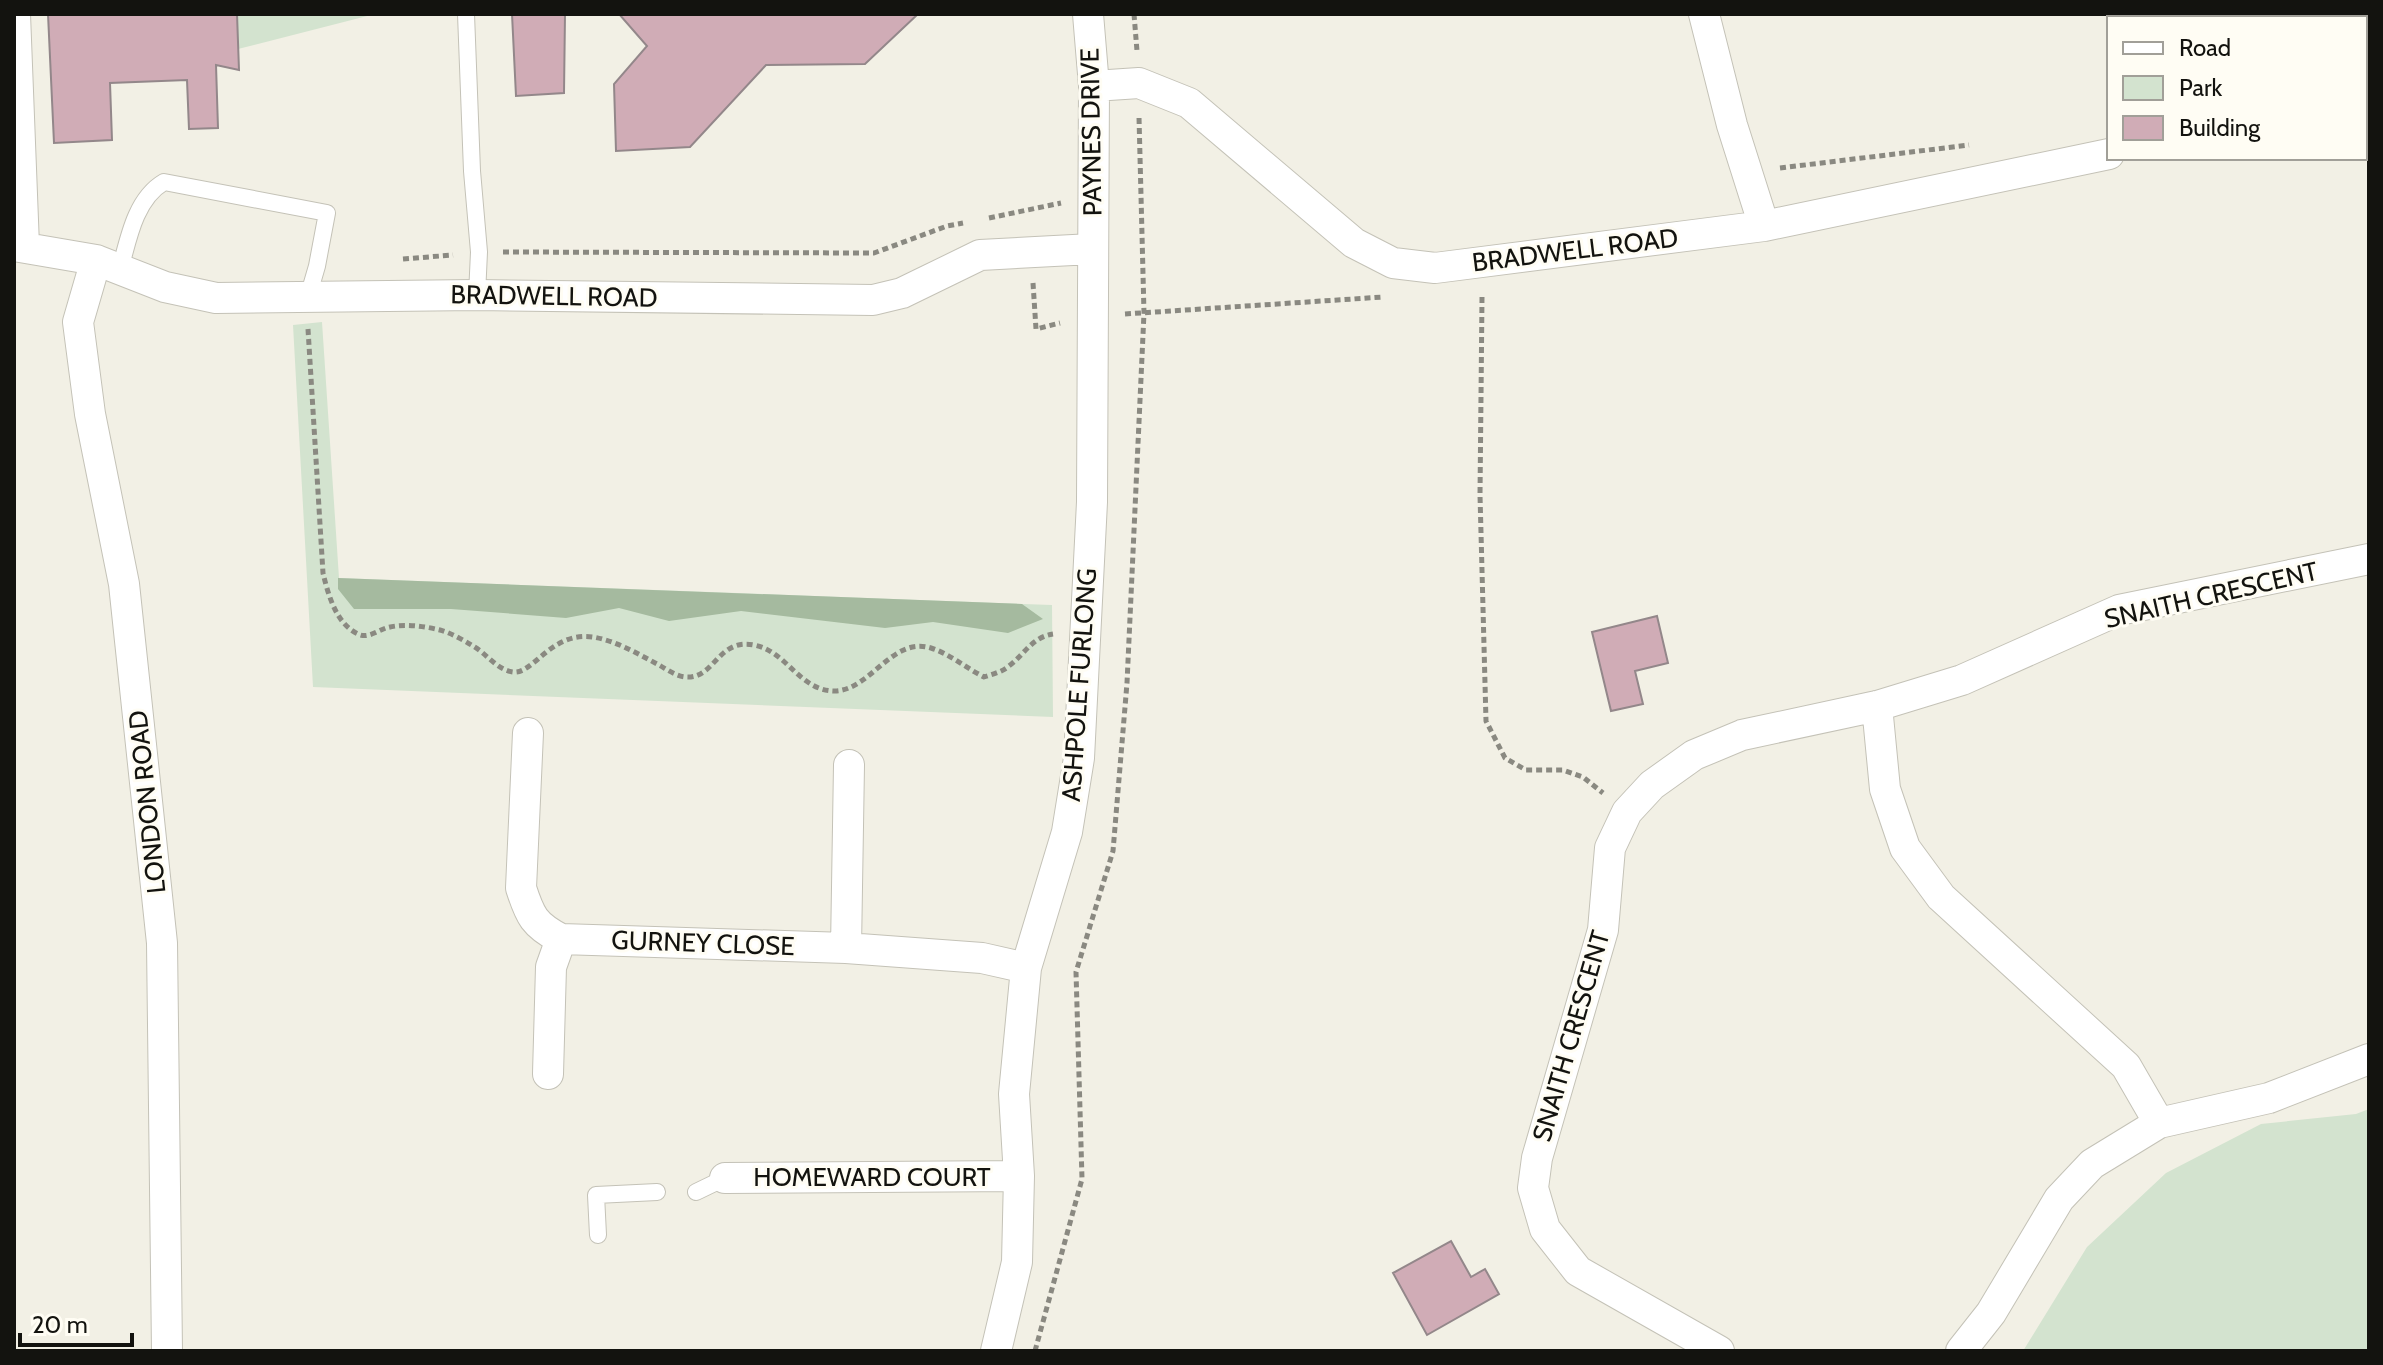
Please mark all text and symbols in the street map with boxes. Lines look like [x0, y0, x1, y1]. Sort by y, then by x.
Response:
legend [2107, 16, 2367, 160]
text: Road [2179, 33, 2231, 62]
street label: PAYNES DRIVE [1074, 48, 1108, 216]
text: Park [2179, 73, 2222, 102]
text: Building [2179, 113, 2261, 142]
street label: BRADWELL ROAD [1470, 221, 1680, 279]
street label: BRADWELL ROAD [450, 278, 658, 314]
street label: SNAITH CRESCENT [2101, 555, 2321, 635]
street label: ASHPOLE FURLONG [1055, 567, 1103, 803]
street label: LONDON ROAD [121, 709, 173, 895]
street label: GURNEY CLOSE [611, 924, 795, 962]
street label: SNAITH CRESCENT [1526, 927, 1616, 1145]
street label: HOMEWARD COURT [753, 1161, 991, 1193]
scale bar [20, 1297, 132, 1347]
text: 20 m [32, 1310, 88, 1339]

